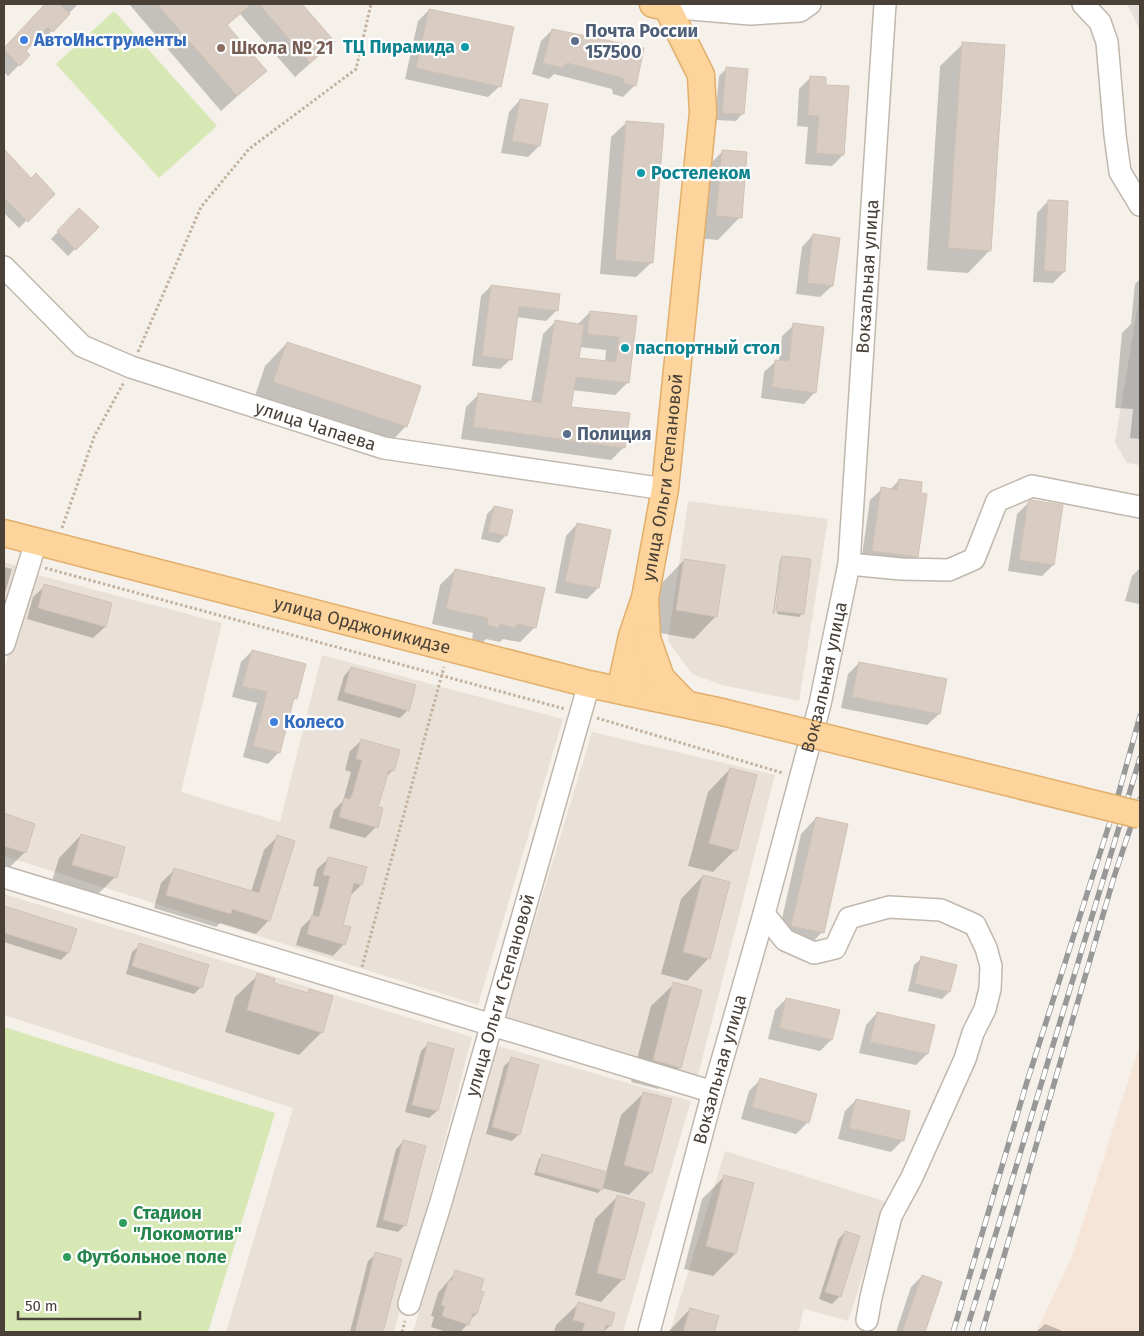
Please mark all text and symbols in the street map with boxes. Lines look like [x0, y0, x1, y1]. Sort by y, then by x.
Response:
place label: Почта России 157500 [585, 20, 698, 63]
place label: АвтоИнструменты [33, 29, 187, 51]
marker: АвтоИнструменты [18, 34, 30, 46]
marker: Почта России 157500 [569, 35, 581, 47]
place label: ТЦ Пирамида [343, 36, 455, 58]
place label: Школа № 21 [231, 37, 334, 59]
marker: ТЦ Пирамида [459, 41, 471, 53]
marker: Школа № 21 [215, 42, 227, 54]
place label: Ростелеком [651, 162, 751, 184]
marker: Ростелеком [635, 167, 647, 179]
street label: Вокзальная улица [852, 199, 883, 354]
place label: паспортный стол [635, 337, 780, 359]
marker: паспортный стол [619, 342, 631, 354]
street label: улица Ольги Степановой [637, 372, 688, 583]
street label: улица Чапаева [252, 396, 379, 456]
place label: Полиция [577, 423, 652, 445]
marker: Полиция [561, 428, 573, 440]
street label: улица Орджоникидзе [272, 592, 453, 659]
street label: Вокзальная улица [796, 600, 852, 755]
place label: Колесо [284, 711, 344, 733]
marker: Колесо [268, 716, 280, 728]
street label: улица Ольги Степановой [461, 891, 540, 1099]
street label: Вокзальная улица [689, 992, 751, 1147]
place label: Стадион "Локомотив" [133, 1202, 242, 1245]
marker: Стадион "Локомотив" [117, 1217, 129, 1229]
place label: Футбольное поле [77, 1246, 227, 1268]
marker: Футбольное поле [61, 1251, 73, 1263]
scale bar [18, 1288, 140, 1320]
text: 50 m [25, 1297, 58, 1315]

